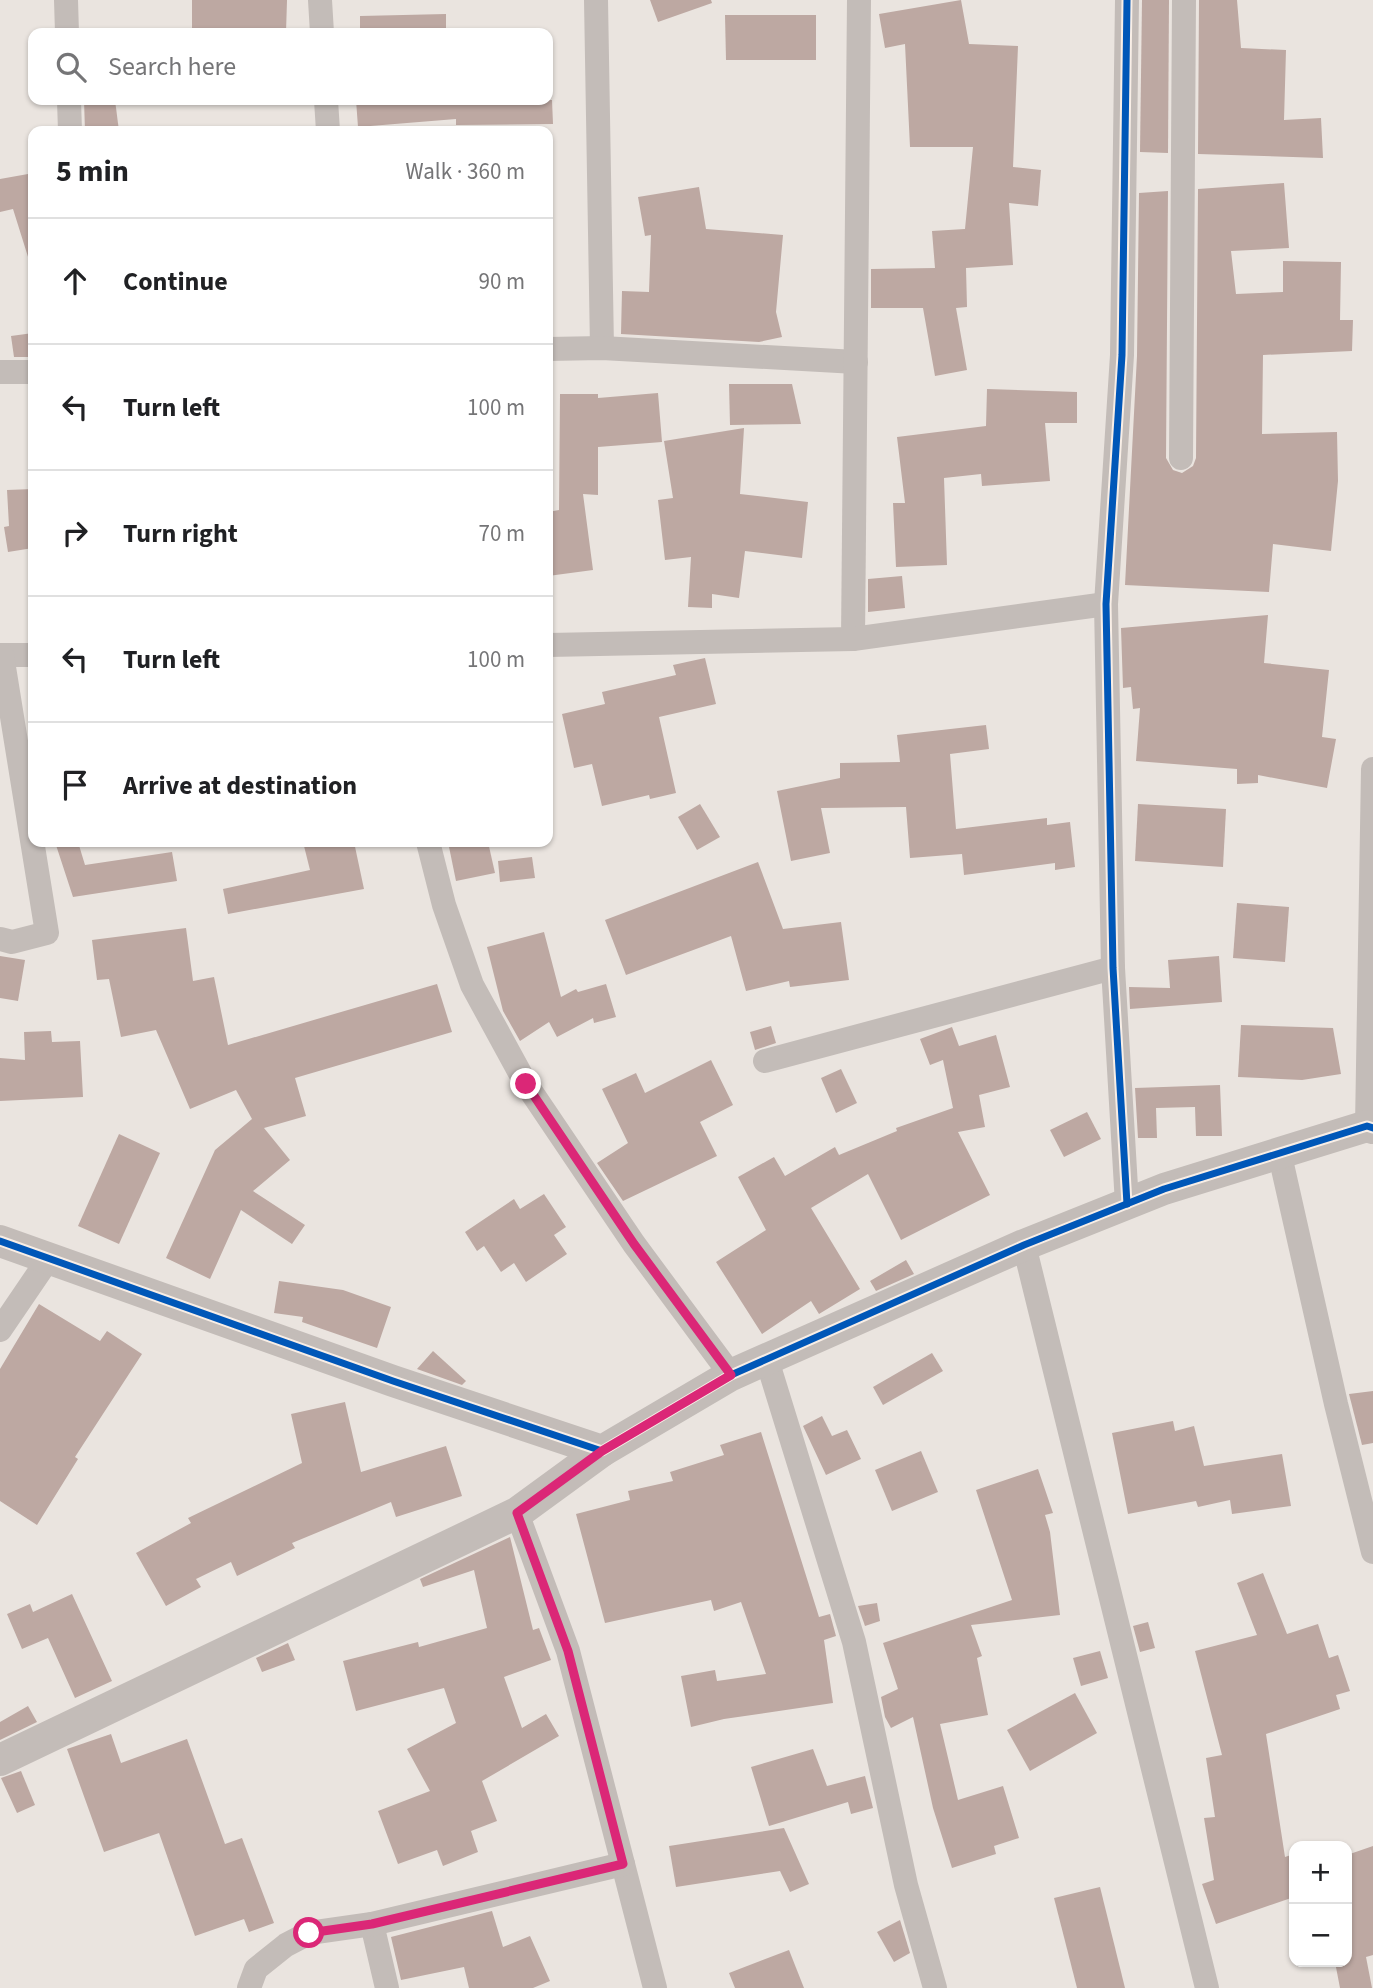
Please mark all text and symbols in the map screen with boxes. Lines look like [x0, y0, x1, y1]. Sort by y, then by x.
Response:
search box [28, 28, 553, 105]
icon: search [52, 48, 90, 86]
text: Search here [108, 48, 236, 85]
text: 5 min [56, 150, 129, 193]
text: Walk · 360 m [406, 155, 525, 188]
icon: ahead [56, 262, 94, 300]
text: Continue [123, 263, 228, 300]
text: 90 m [478, 265, 525, 298]
icon: left [56, 388, 94, 426]
text: Turn left [123, 389, 220, 426]
text: 100 m [467, 391, 525, 424]
icon: right [56, 514, 94, 552]
text: Turn right [123, 515, 238, 552]
text: 70 m [478, 517, 525, 550]
icon: left [56, 640, 94, 678]
text: Turn left [123, 641, 220, 678]
text: 100 m [467, 643, 525, 676]
icon: arrive [56, 766, 94, 804]
text: Arrive at destination [123, 767, 357, 804]
route end [510, 1068, 541, 1099]
map controls [1289, 1841, 1352, 1967]
button: + [1289, 1841, 1352, 1904]
button: − [1289, 1904, 1352, 1967]
route start [293, 1917, 324, 1948]

